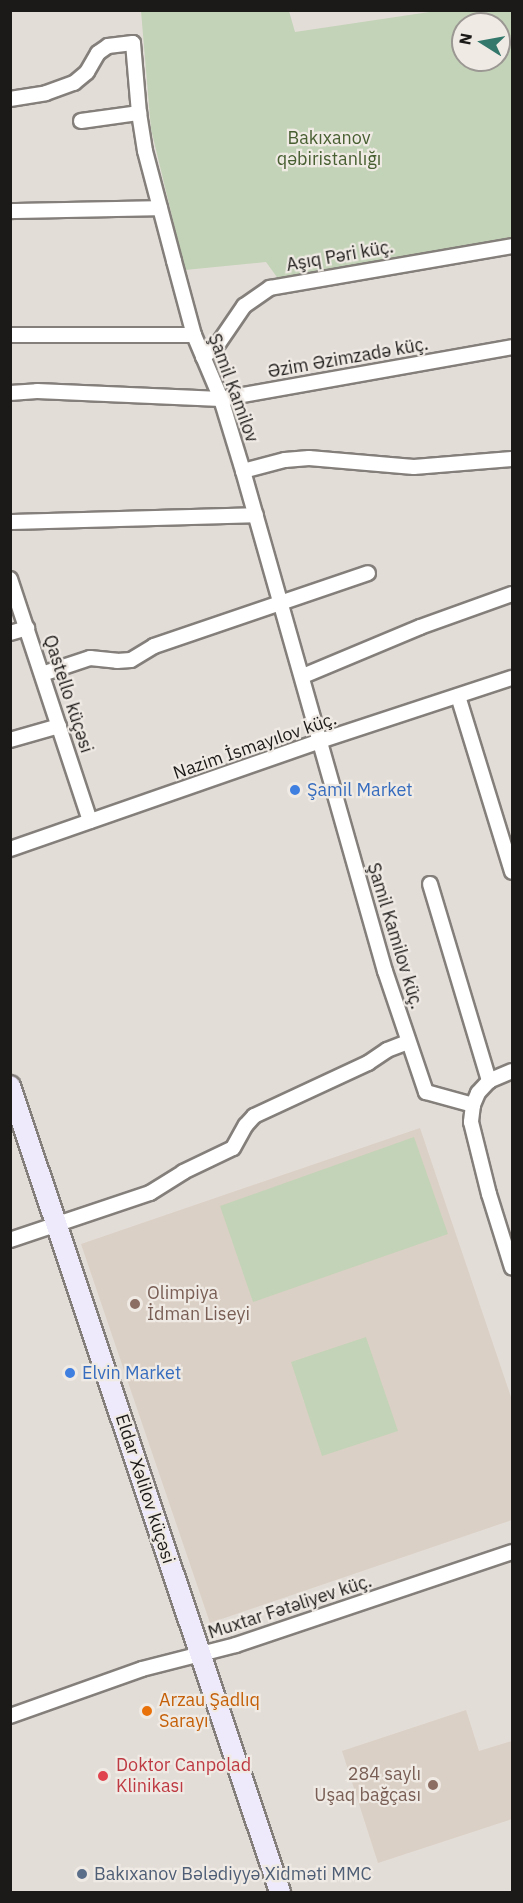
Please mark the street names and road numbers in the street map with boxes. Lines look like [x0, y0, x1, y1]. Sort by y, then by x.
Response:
street label: Aşıq Pəri küç. [285, 236, 395, 276]
street label: Şamil Kamilov [203, 331, 263, 445]
street label: Əzim Əzimzadə küç. [266, 333, 430, 383]
street label: Qastello küçəsi [39, 632, 97, 756]
street label: Nazim İsmayılov küç. [171, 708, 339, 784]
street label: Şamil Kamilov küç. [362, 860, 428, 1012]
street label: Eldar Xəlilov küçəsi [111, 1412, 179, 1566]
street label: Muxtar Fətəliyev küç. [205, 1570, 375, 1644]

